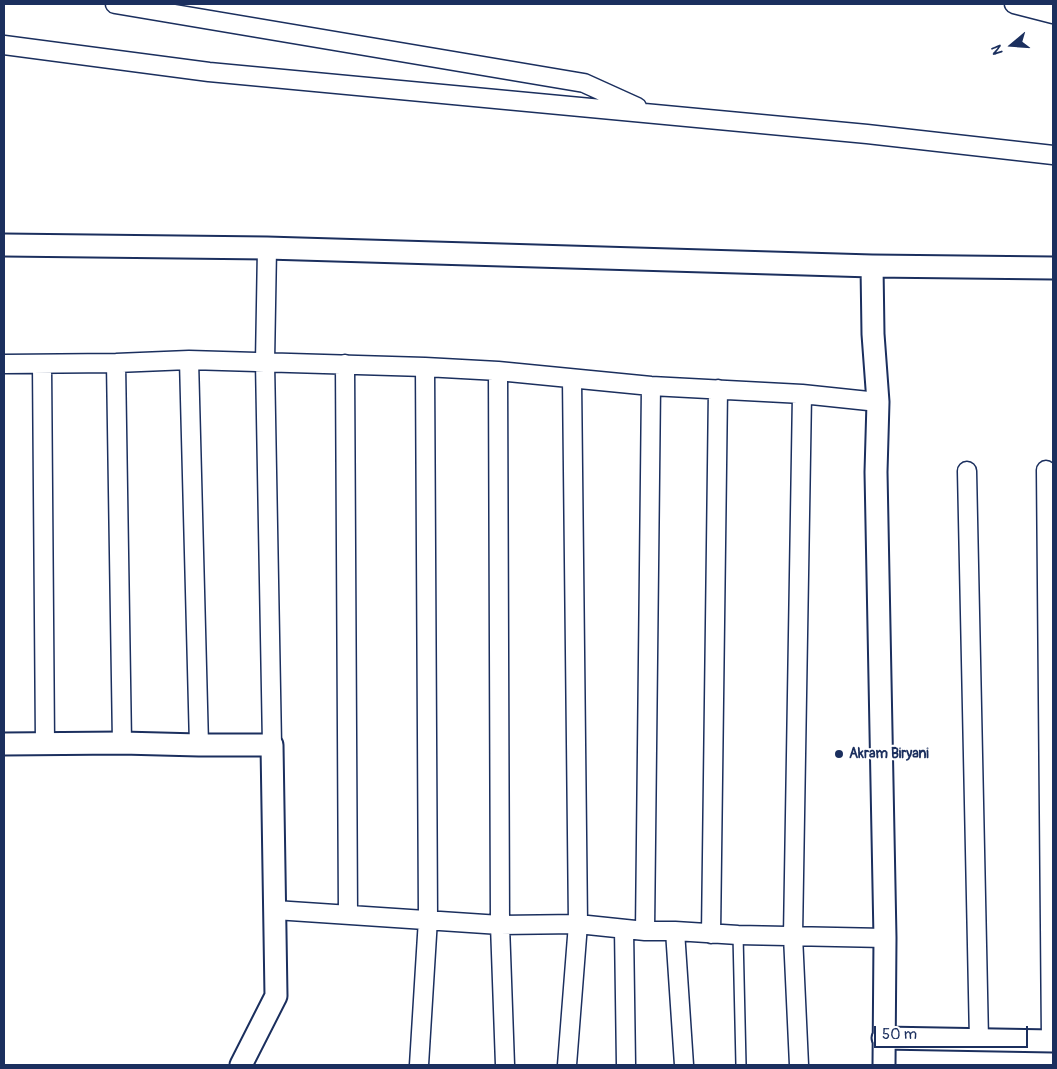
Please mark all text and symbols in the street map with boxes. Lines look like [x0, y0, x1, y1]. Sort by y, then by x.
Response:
north arrow [987, 20, 1037, 70]
text: N [988, 43, 1007, 57]
place label: Akram Biryani [849, 746, 929, 762]
marker: Akram Biryani [833, 748, 845, 760]
scale bar [877, 1016, 1031, 1048]
text: 50 m [882, 1025, 917, 1044]

